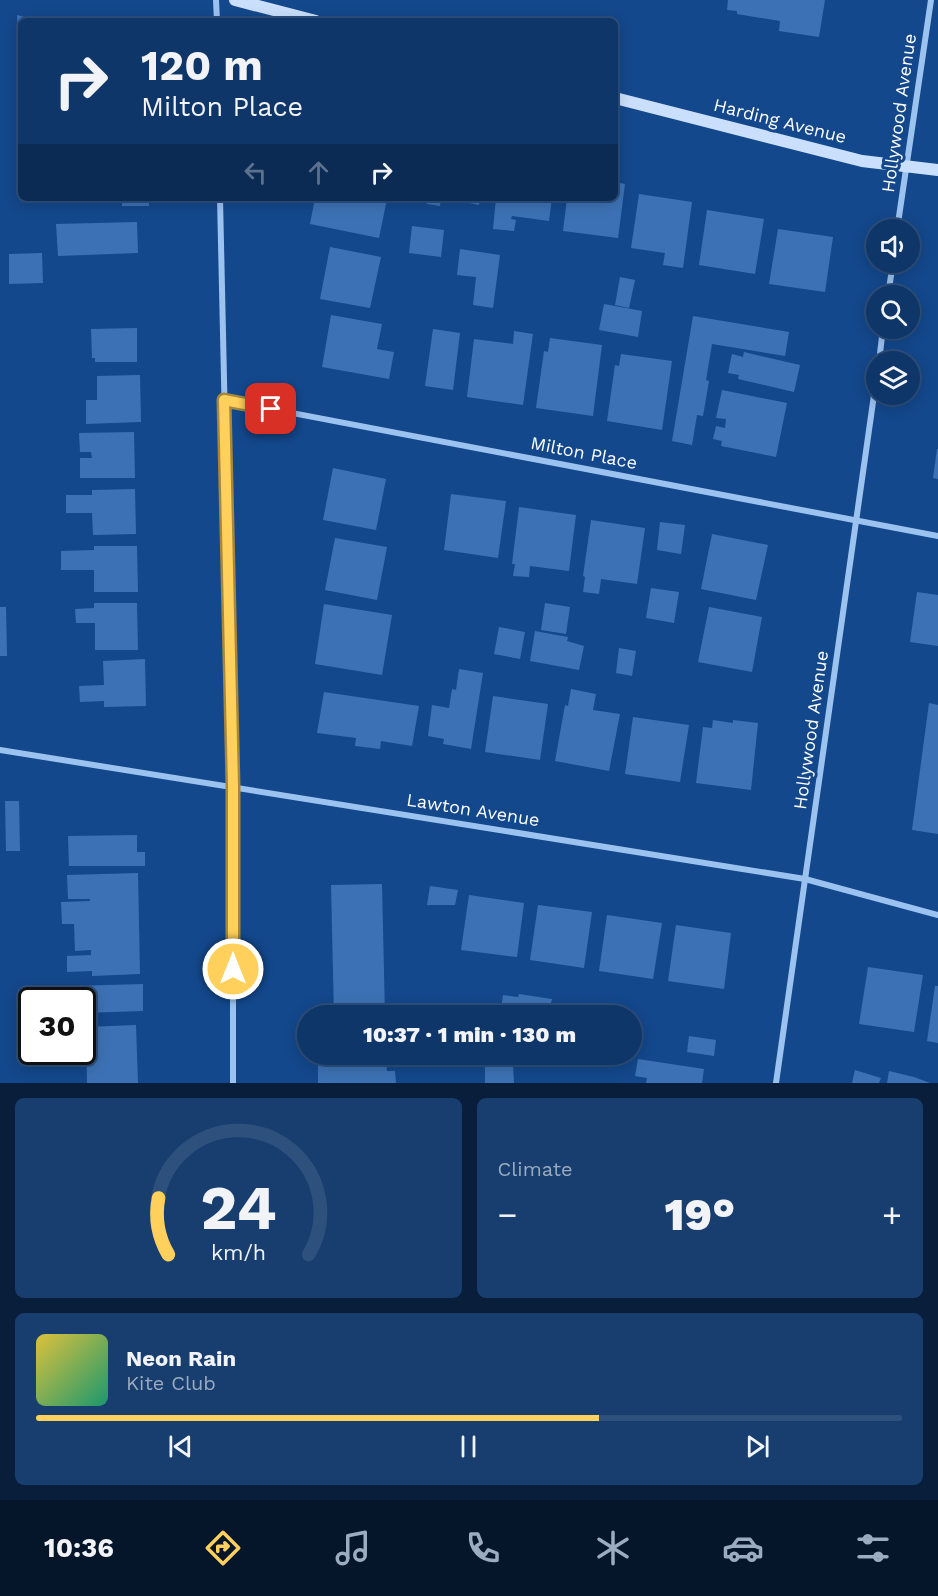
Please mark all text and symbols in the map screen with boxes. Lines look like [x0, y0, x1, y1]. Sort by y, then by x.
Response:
street label: Hollywood Avenue [877, 32, 920, 194]
text: 120 m [141, 41, 263, 90]
icon: right [42, 42, 120, 120]
text: Milton Place [141, 91, 303, 123]
street label: Harding Avenue [711, 94, 849, 147]
icon: left [239, 156, 272, 189]
icon: ahead [302, 156, 335, 189]
icon: right [365, 156, 398, 189]
map controls [866, 219, 920, 405]
button: sound [866, 219, 920, 273]
button: search [866, 285, 920, 339]
button: layers [866, 351, 920, 405]
pin [245, 383, 296, 434]
icon: arrive [254, 392, 287, 425]
street label: Milton Place [529, 432, 639, 473]
street label: Hollywood Avenue [789, 649, 832, 811]
street label: Lawton Avenue [405, 789, 541, 830]
position arrow [201, 937, 265, 1001]
speed limit sign: 30 [18, 987, 96, 1065]
text: 10:37 · 1 min · 130 m [363, 1022, 576, 1047]
text: Climate [498, 1157, 573, 1181]
text: 24 [200, 1171, 277, 1244]
text: 19° [664, 1188, 735, 1241]
text: − [498, 1195, 517, 1234]
text: + [882, 1195, 902, 1234]
text: km/h [211, 1240, 266, 1265]
text: Neon Rain [126, 1346, 236, 1371]
text: Kite Club [126, 1371, 216, 1395]
icon: previous [164, 1430, 197, 1463]
icon: pause [452, 1430, 485, 1463]
icon: next [741, 1430, 774, 1463]
icon: directions [202, 1527, 244, 1569]
icon: music [332, 1527, 374, 1569]
icon: phone [462, 1527, 504, 1569]
icon: climate [592, 1527, 634, 1569]
icon: car [722, 1527, 764, 1569]
icon: filters [852, 1527, 894, 1569]
text: 10:36 [44, 1532, 114, 1564]

